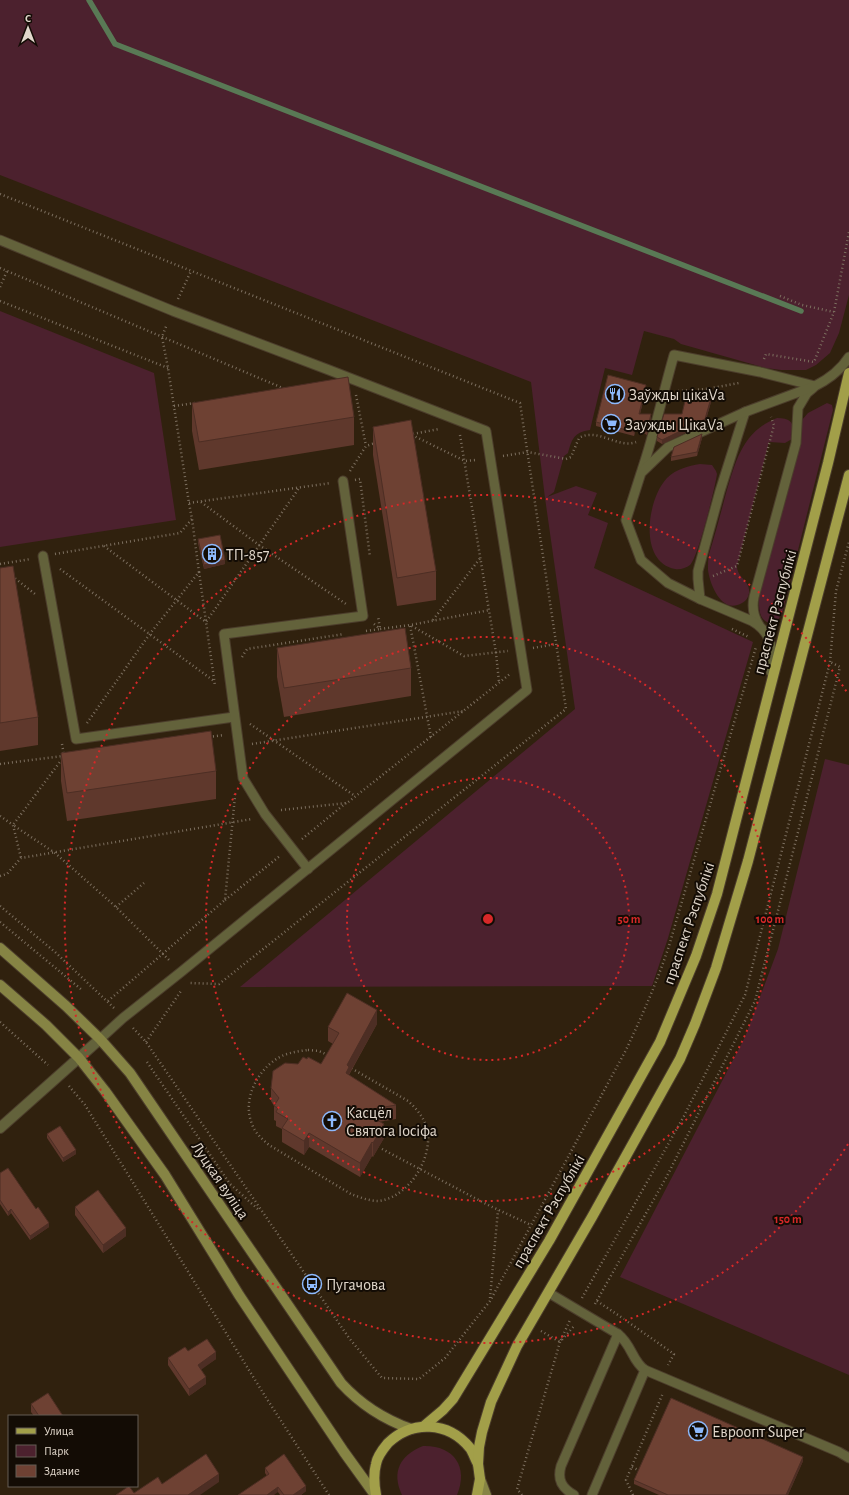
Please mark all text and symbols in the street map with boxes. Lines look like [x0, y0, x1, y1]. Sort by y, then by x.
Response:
north arrow [8, 8, 48, 48]
text: С [25, 13, 31, 24]
restaurant icon: Заўжды цікаVа [604, 383, 626, 405]
place label: Заўжды цікаVа [629, 387, 725, 404]
supermarket icon: Заужды ЦікаVа [600, 413, 622, 435]
place label: Заужды ЦікаVа [625, 417, 723, 434]
building icon: ТП-857 [201, 543, 223, 565]
place label: ТП-857 [226, 547, 270, 563]
street label: праспект Рэспублікі [751, 548, 800, 677]
street label: праспект Рэспублікі [660, 860, 718, 987]
centre of rings [481, 912, 495, 926]
text: 50 m [618, 913, 641, 925]
text: 100 m [756, 913, 784, 925]
place label: Касцёл Святога Іосіфа [346, 1105, 437, 1139]
church icon: Касцёл Святога Іосіфа [321, 1110, 343, 1132]
street label: Луцкая вуліца [188, 1139, 252, 1223]
street label: праспект Рэспублікі [510, 1152, 589, 1272]
text: 150 m [774, 1213, 802, 1225]
bus stop icon: Пугачова [301, 1273, 323, 1295]
place label: Пугачова [326, 1277, 385, 1294]
legend [8, 1415, 138, 1487]
supermarket icon: Евроопт Super [687, 1420, 709, 1442]
place label: Евроопт Super [712, 1424, 805, 1440]
text: Улица [44, 1425, 74, 1437]
text: Парк [44, 1445, 69, 1457]
text: Здание [44, 1465, 80, 1477]

